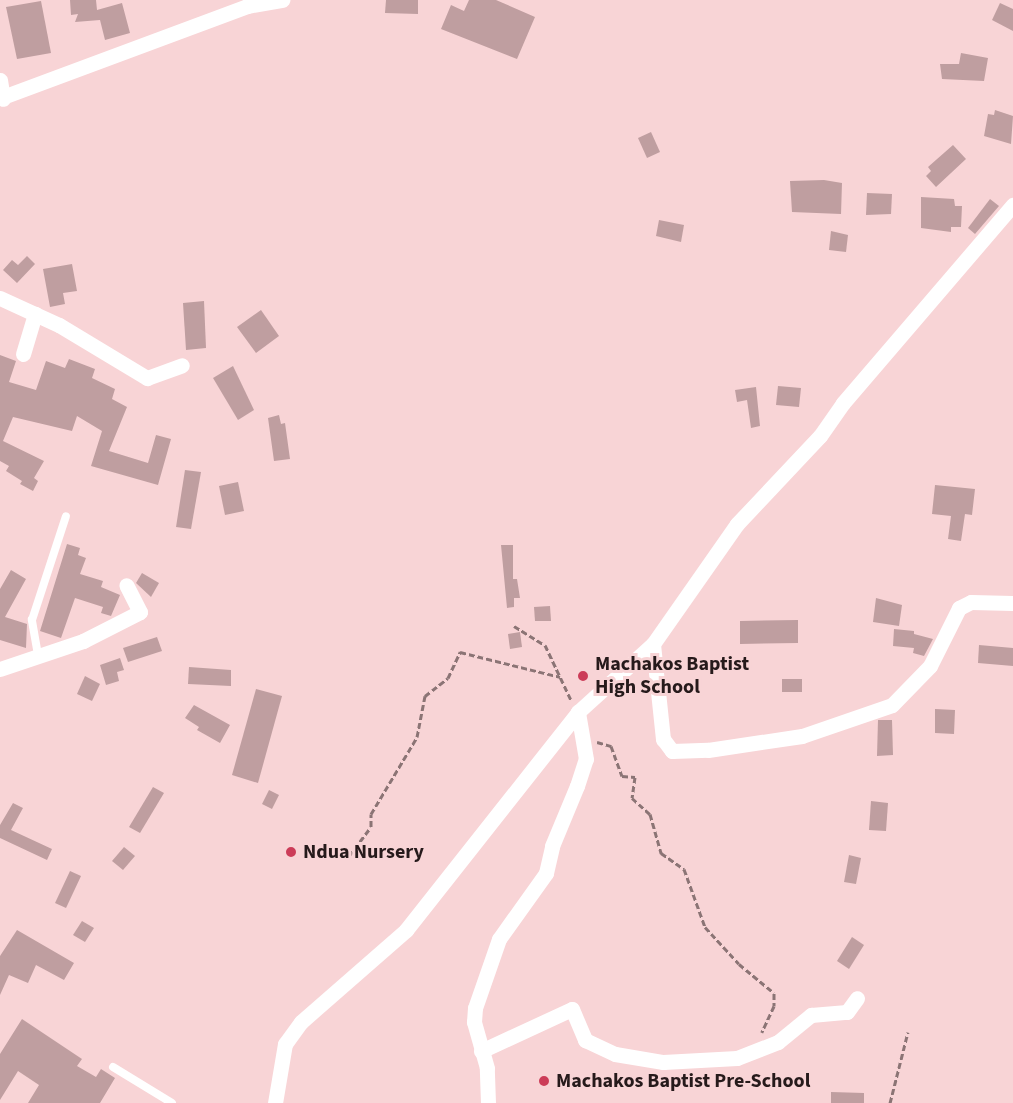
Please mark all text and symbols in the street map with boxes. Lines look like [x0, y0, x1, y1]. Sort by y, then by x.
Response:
place label: Machakos Baptist High School [595, 652, 749, 699]
marker: Machakos Baptist High School [576, 669, 590, 683]
place label: Ndua Nursery [303, 840, 424, 864]
marker: Ndua Nursery [284, 845, 298, 859]
place label: Machakos Baptist Pre-School [556, 1069, 810, 1093]
marker: Machakos Baptist Pre-School [537, 1074, 551, 1088]

